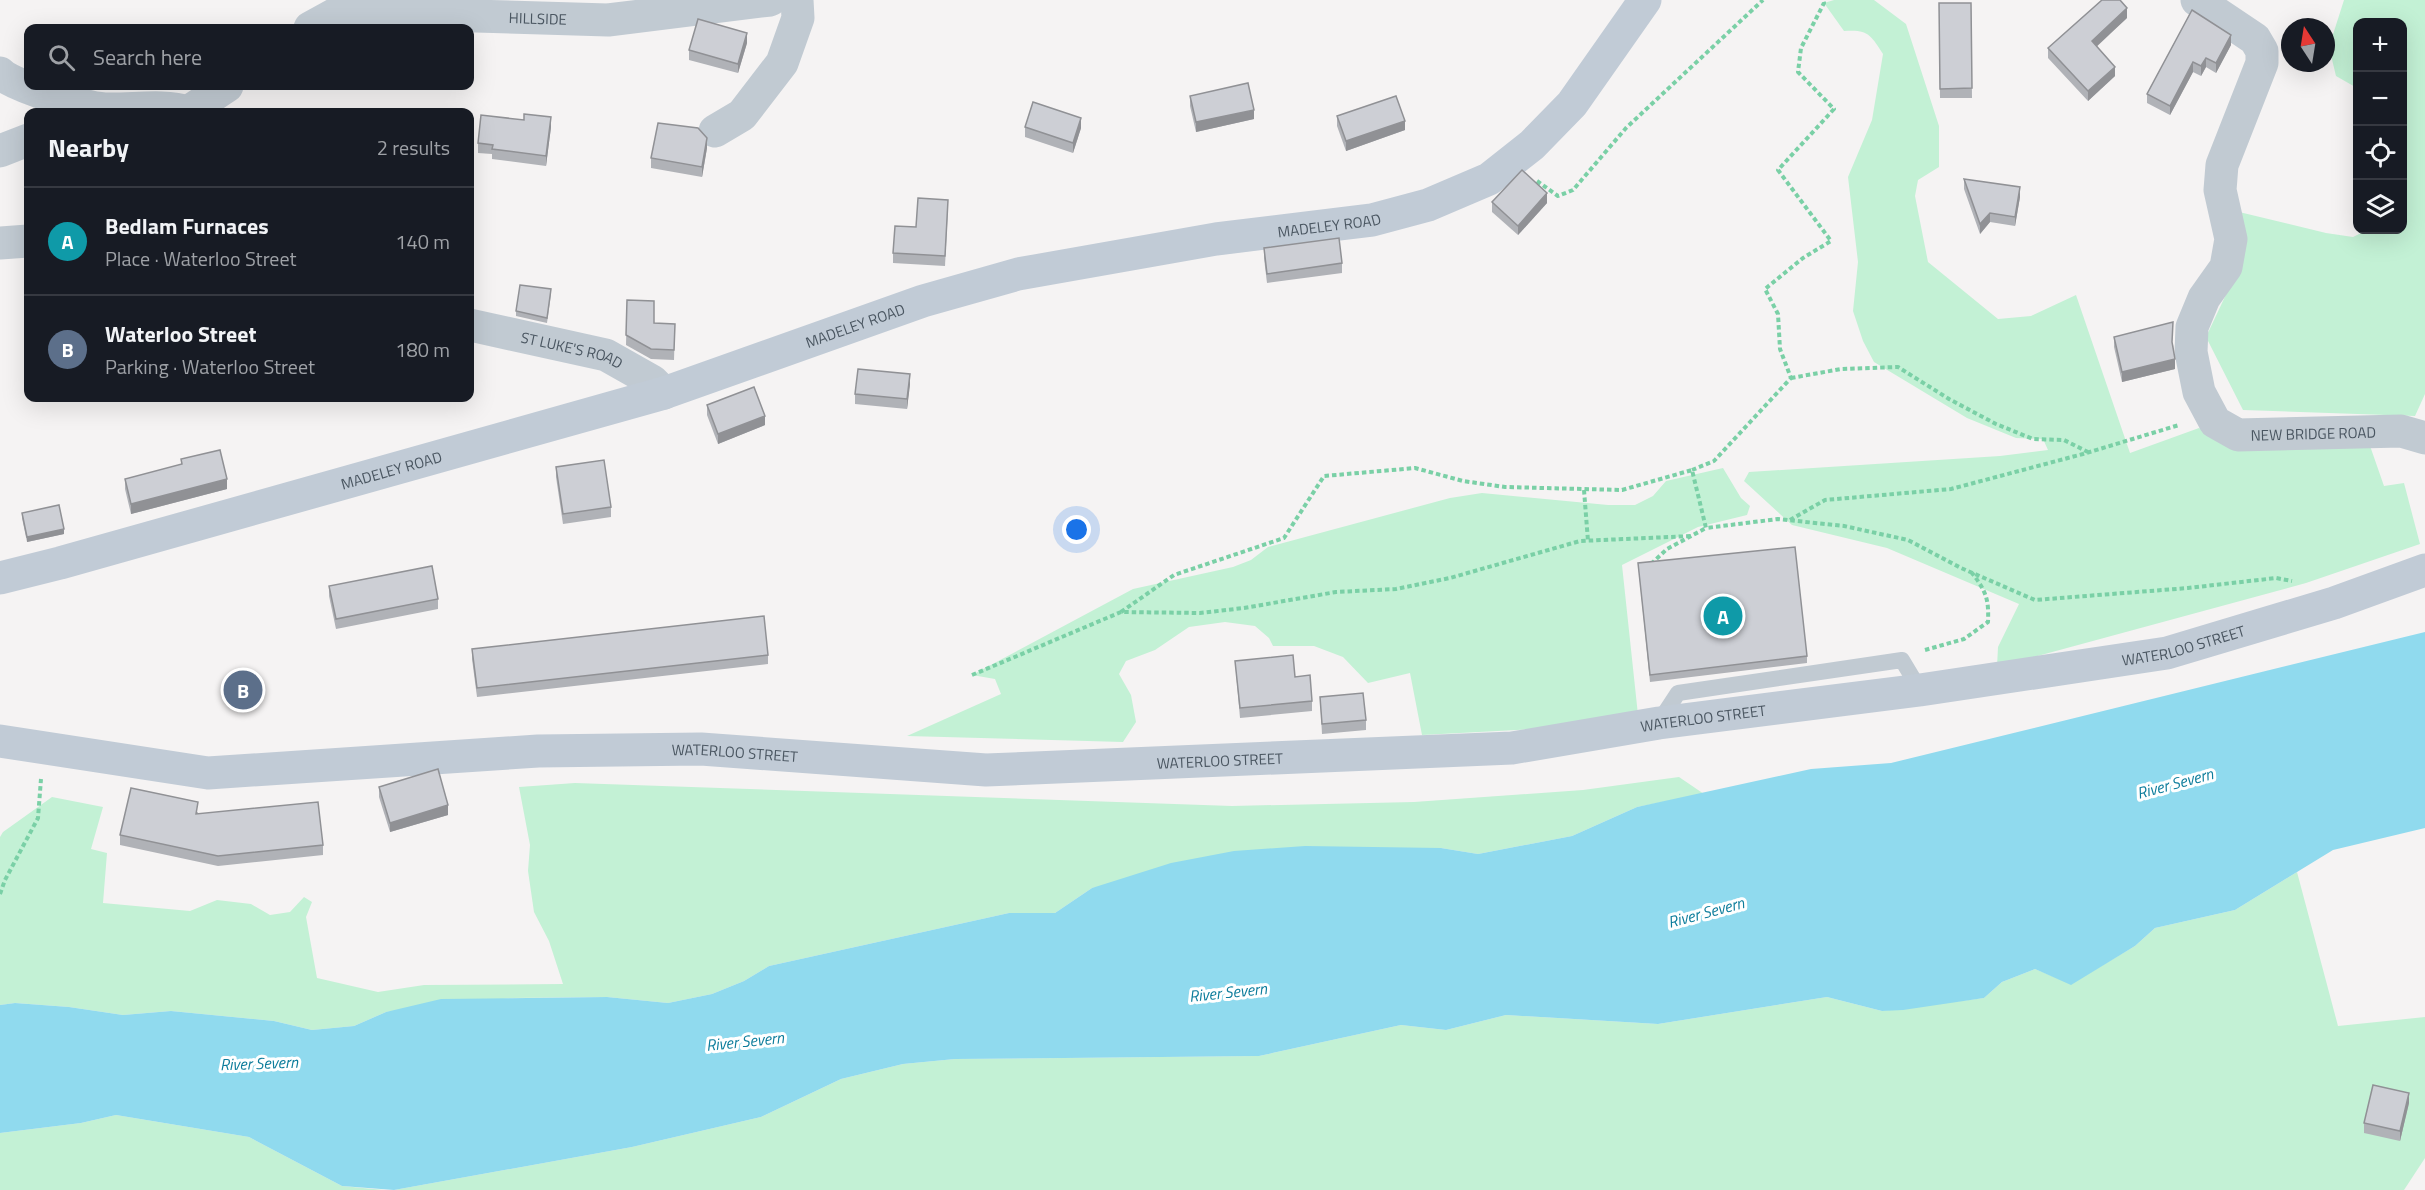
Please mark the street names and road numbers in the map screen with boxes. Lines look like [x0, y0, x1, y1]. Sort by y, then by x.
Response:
street label: HILLSIDE [508, 6, 567, 30]
street label: MADELEY ROAD [1276, 207, 1384, 243]
street label: MADELEY ROAD [802, 297, 908, 353]
street label: ST LUKE'S ROAD [519, 325, 628, 374]
street label: NEW BRIDGE ROAD [2250, 420, 2376, 446]
street label: MADELEY ROAD [338, 445, 444, 495]
street label: WATERLOO STREET [2120, 619, 2248, 671]
street label: WATERLOO STREET [1639, 698, 1767, 737]
street label: WATERLOO STREET [671, 738, 799, 768]
street label: WATERLOO STREET [1156, 746, 1284, 774]

